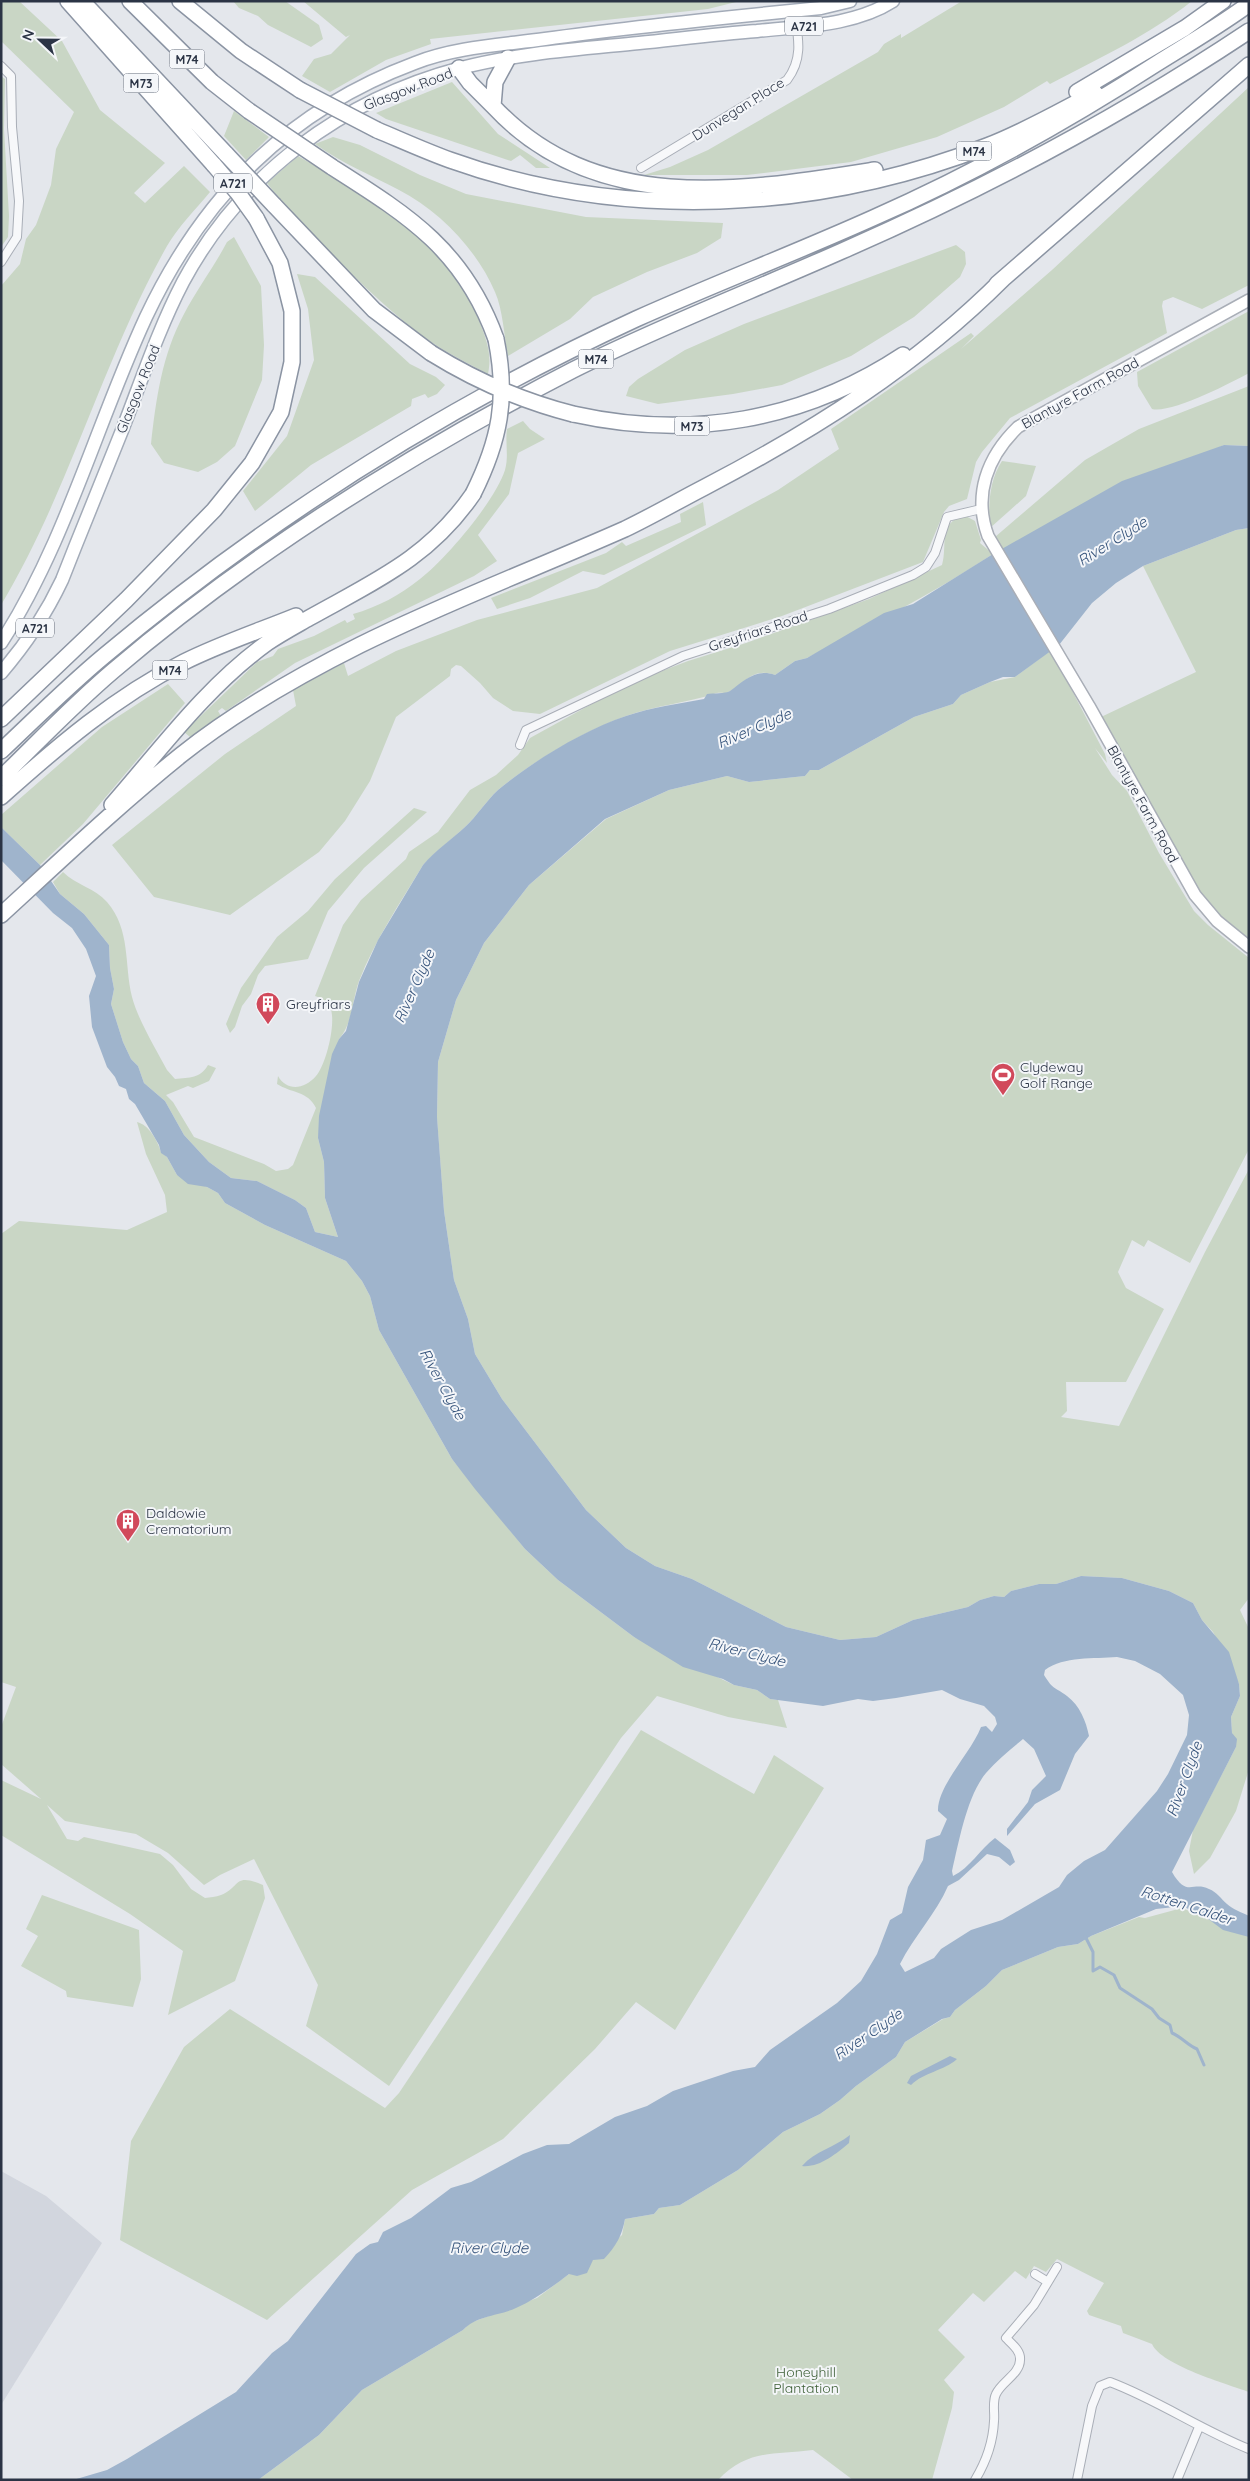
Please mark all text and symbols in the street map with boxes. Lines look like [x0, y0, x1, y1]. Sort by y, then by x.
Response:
north arrow [15, 15, 65, 65]
road number: A721 [785, 16, 823, 36]
text: N [18, 27, 38, 43]
road number: M74 [170, 50, 204, 68]
street label: Glasgow Road [361, 64, 455, 114]
street label: Dunvegan Place [688, 73, 788, 145]
road number: M73 [124, 74, 158, 92]
road number: M74 [956, 142, 992, 160]
road number: A721 [214, 174, 252, 192]
street label: Glasgow Road [112, 342, 164, 436]
road number: M74 [578, 349, 614, 368]
street label: Blantyre Farm Road [1018, 353, 1142, 433]
road number: M73 [674, 416, 710, 436]
water label: River Clyde [1074, 512, 1151, 570]
street label: Greyfriars Road [706, 607, 810, 655]
road number: A721 [16, 618, 54, 638]
road number: M74 [152, 660, 188, 680]
water label: River Clyde [714, 704, 794, 752]
street label: Blantyre Farm Road [1103, 742, 1183, 866]
water label: River Clyde [389, 946, 439, 1026]
building icon: Greyfriars [255, 991, 281, 1025]
place label: Greyfriars [286, 995, 350, 1013]
place label: Clydeway Golf Range [1020, 1058, 1093, 1092]
sports icon: Clydeway Golf Range [990, 1062, 1016, 1096]
water label: River Clyde [416, 1345, 471, 1423]
place label: Daldowie Crematorium [146, 1504, 232, 1538]
building icon: Daldowie Crematorium [115, 1508, 141, 1542]
water label: River Clyde [707, 1633, 788, 1671]
water label: River Clyde [1162, 1738, 1207, 1819]
water label: Rotten Calder [1138, 1881, 1238, 1930]
water label: River Clyde [830, 2004, 906, 2064]
water label: River Clyde [450, 2238, 529, 2257]
park label: Honeyhill Plantation [773, 2363, 839, 2397]

